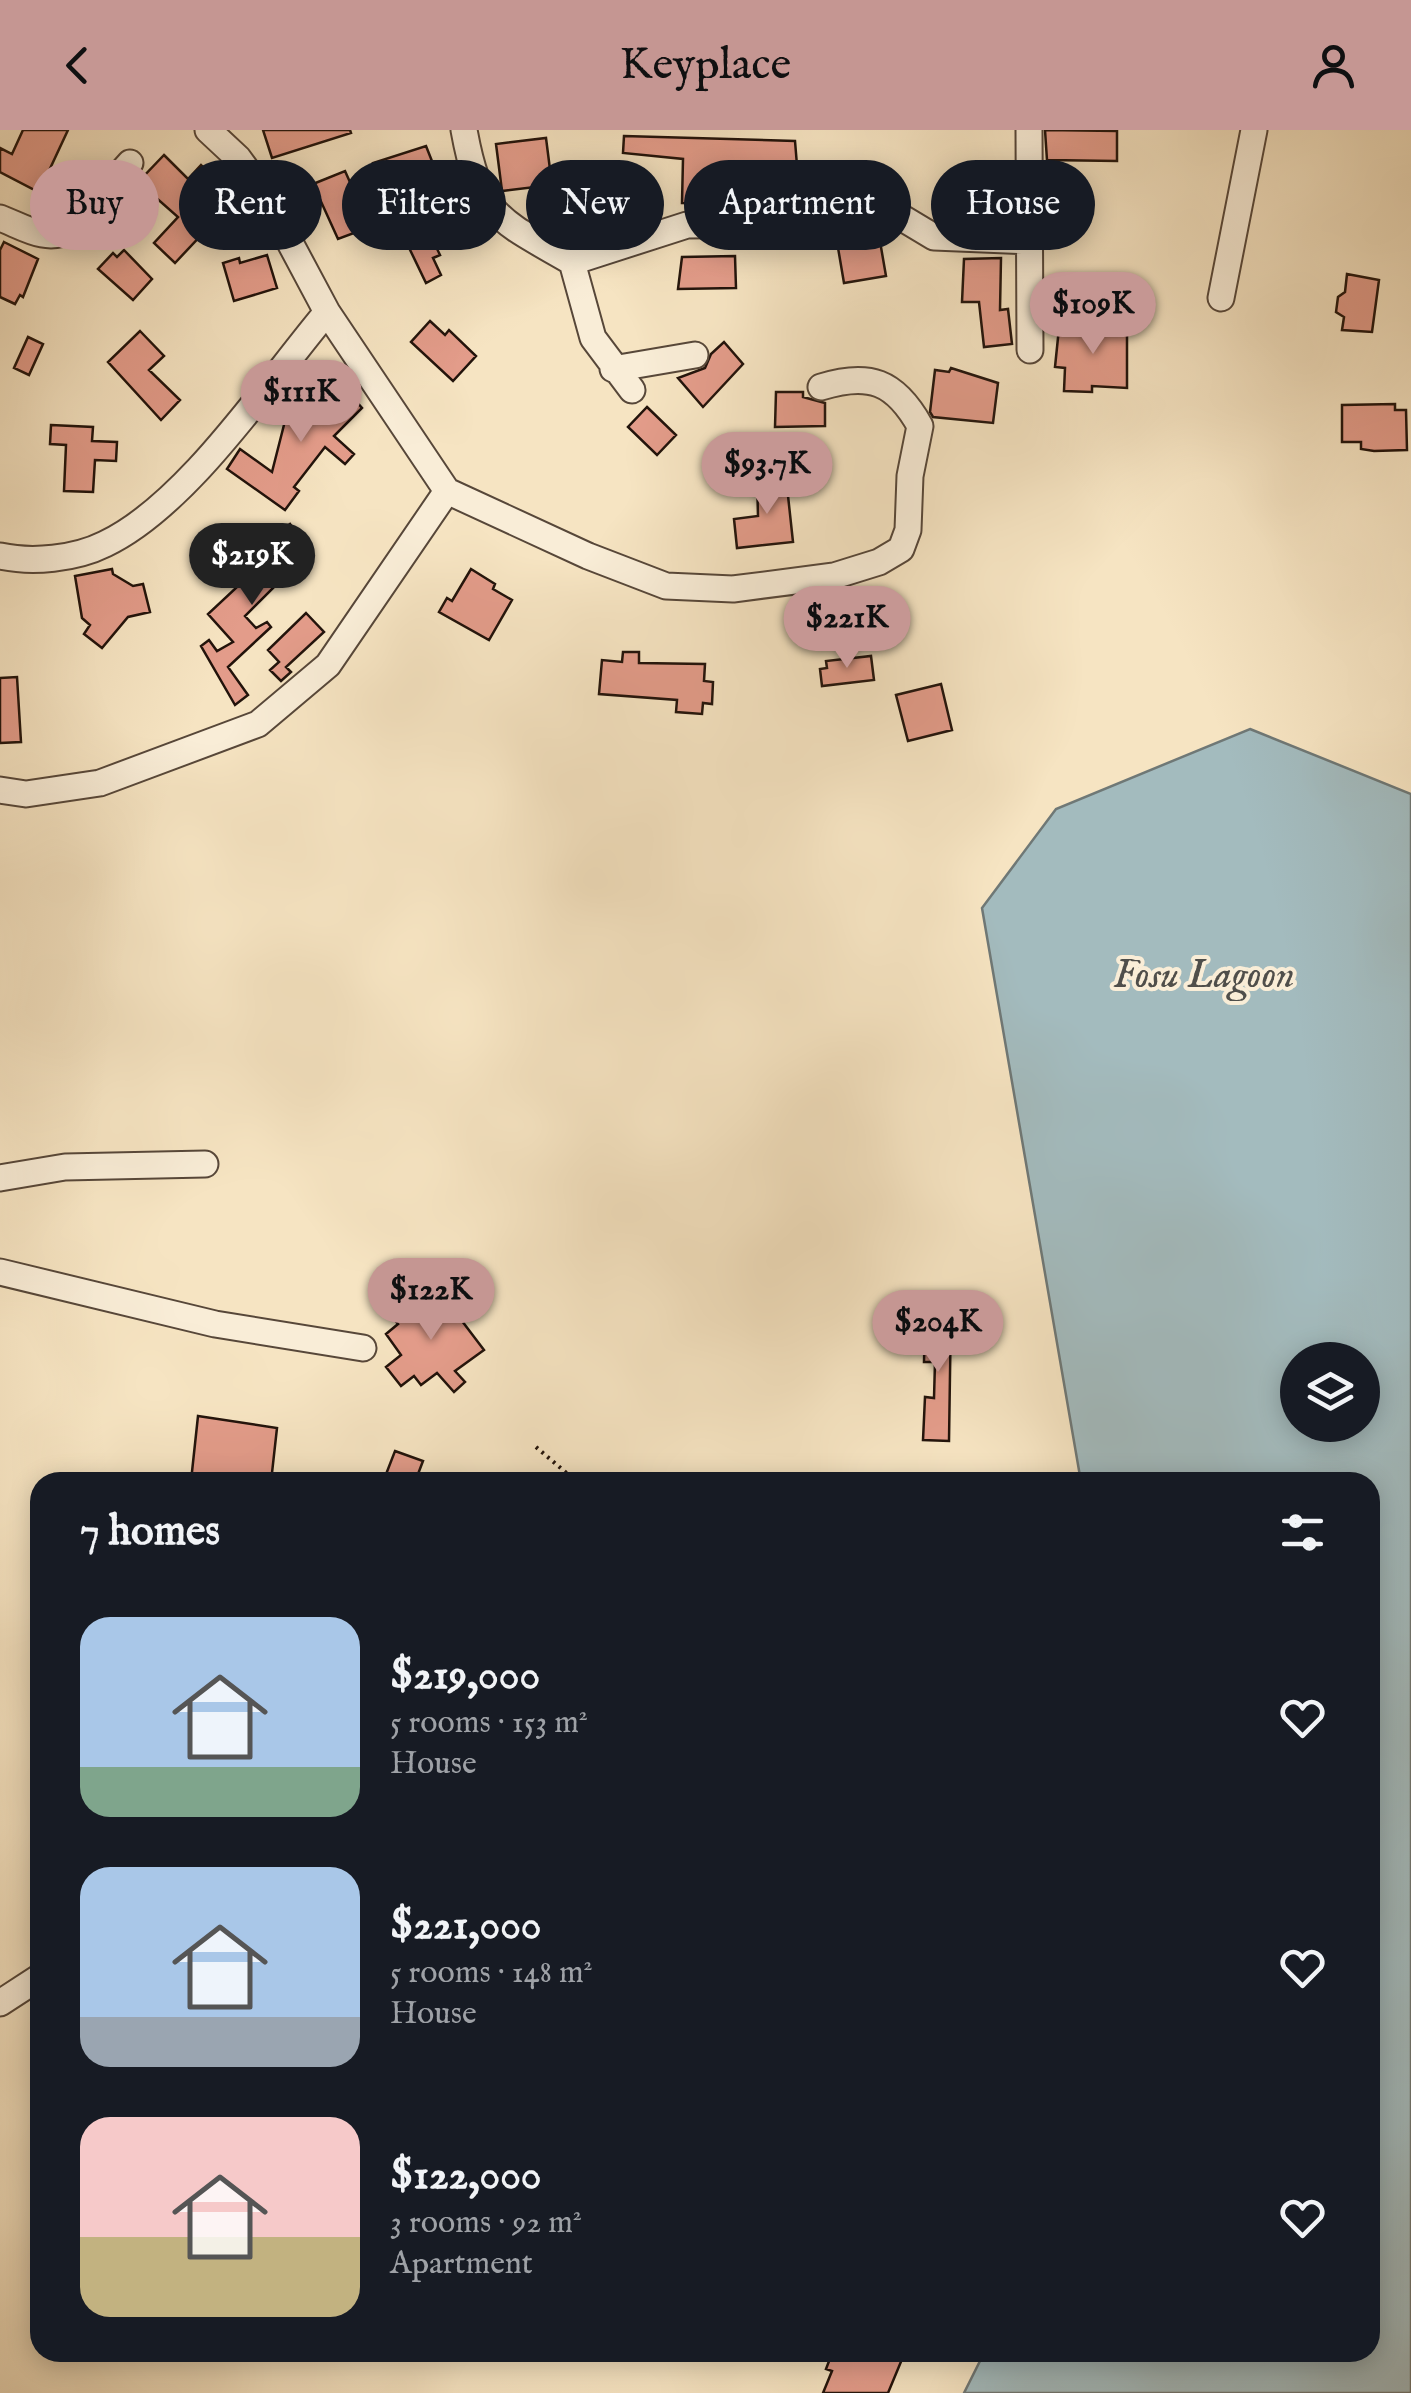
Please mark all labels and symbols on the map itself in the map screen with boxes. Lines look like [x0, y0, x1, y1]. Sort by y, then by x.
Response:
pin: $109K [1023, 272, 1163, 357]
pin: $111K [231, 360, 371, 445]
pin: $93.7K [686, 432, 848, 517]
pin: $219K [182, 523, 322, 608]
pin: $221K [777, 586, 917, 671]
water label: Fosu Lagoon [1113, 951, 1295, 1002]
pin: $122K [361, 1258, 501, 1343]
pin: $204K [868, 1290, 1008, 1375]

